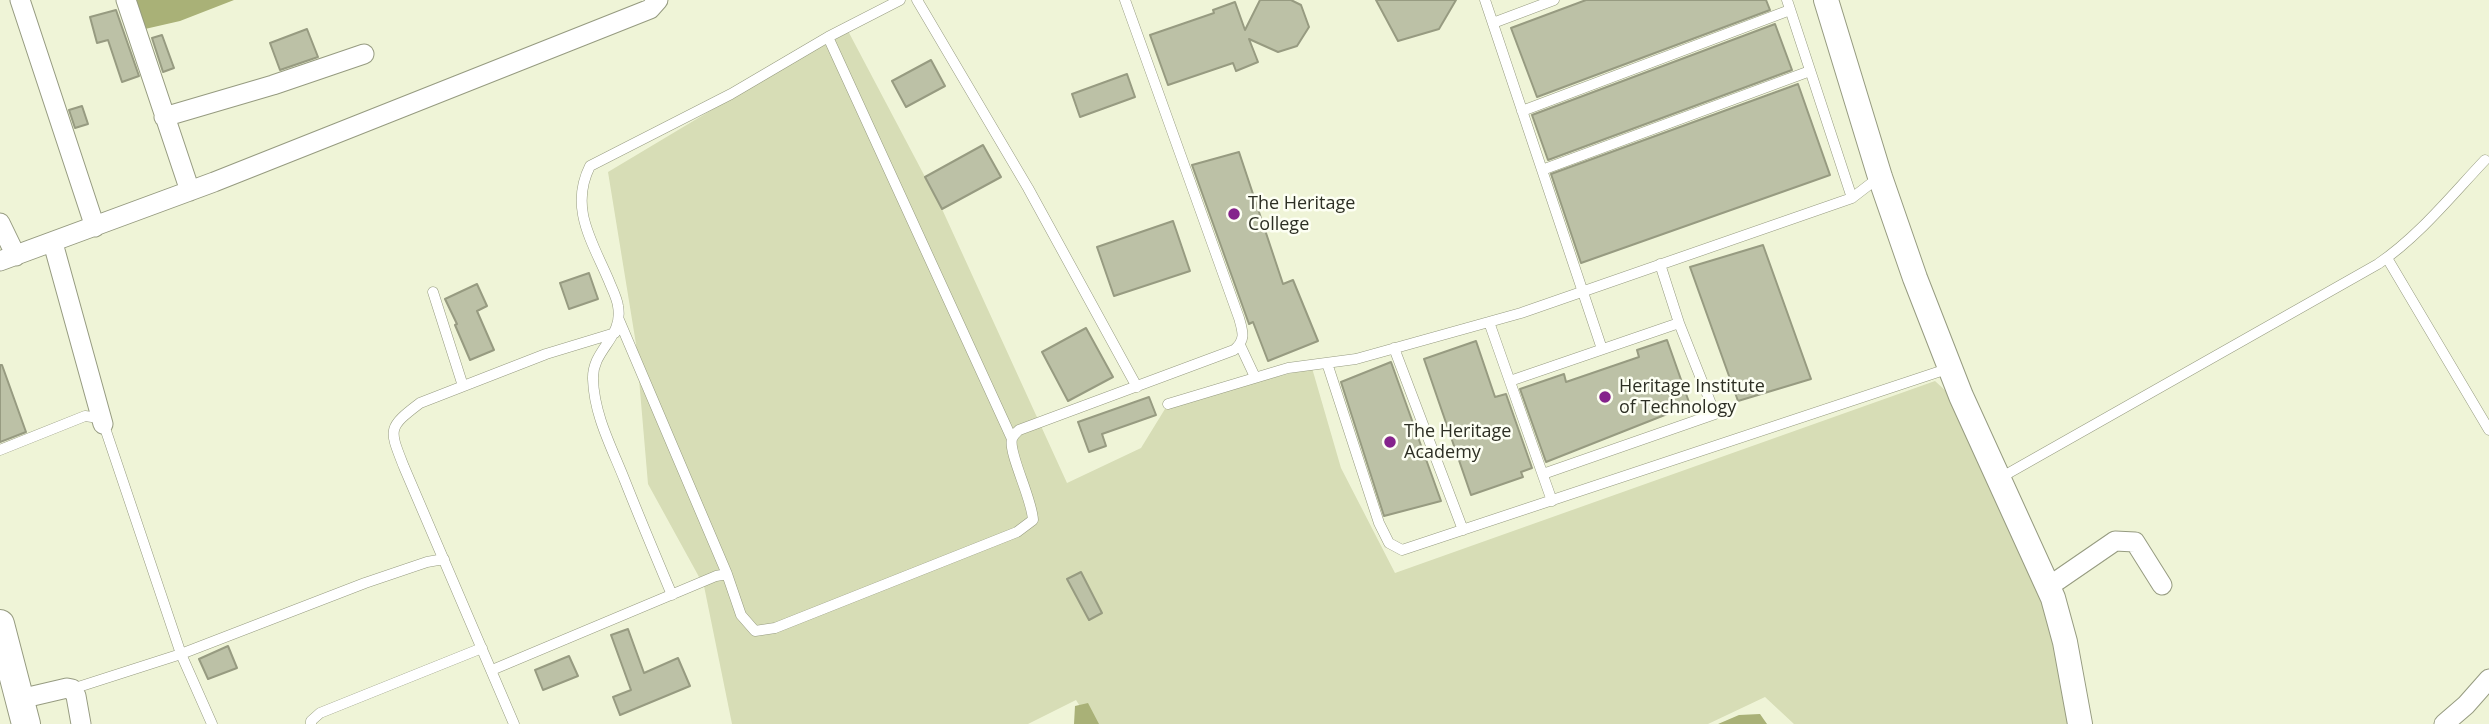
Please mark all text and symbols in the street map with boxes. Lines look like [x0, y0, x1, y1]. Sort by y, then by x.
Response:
place label: The Heritage College [1248, 193, 1355, 235]
marker: The Heritage College [1226, 206, 1242, 222]
place label: Heritage Institute of Technology [1619, 376, 1765, 418]
marker: Heritage Institute of Technology [1597, 389, 1613, 405]
place label: The Heritage Academy [1404, 421, 1511, 464]
marker: The Heritage Academy [1382, 434, 1398, 450]

